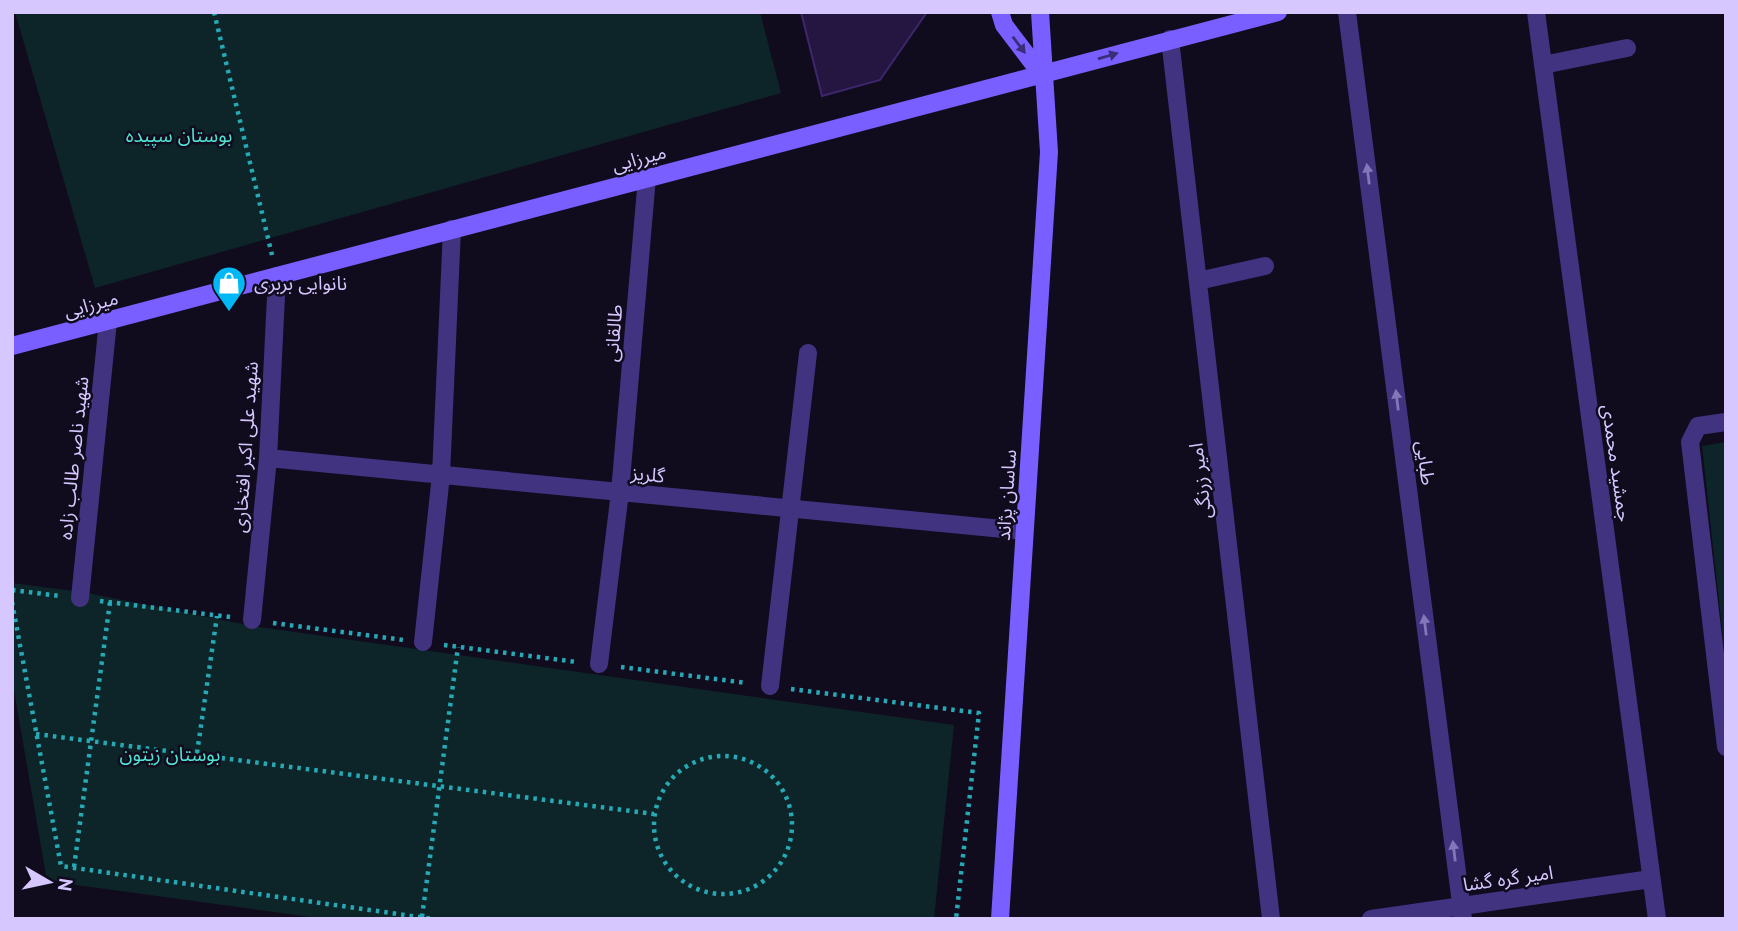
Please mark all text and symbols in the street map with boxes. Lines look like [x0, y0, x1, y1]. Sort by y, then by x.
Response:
one-way arrow [1011, 35, 1026, 53]
one-way arrow [1097, 51, 1118, 61]
park label: بوستان سپیده [126, 123, 232, 148]
street label: میرزایی [609, 139, 669, 177]
one-way arrow [1362, 163, 1373, 185]
shop icon: نانوایی بربری [210, 264, 248, 313]
place label: نانوایی بربری [254, 271, 347, 295]
street label: میرزایی [61, 285, 121, 323]
street label: طالقانی [599, 303, 627, 363]
street label: شهید علی اکبر افتخاری [227, 361, 263, 533]
street label: شهید ناصر طالب زاده [52, 375, 94, 541]
one-way arrow [1391, 389, 1402, 411]
street label: جمشید محمدی [1597, 403, 1637, 523]
street label: طبایی [1411, 439, 1441, 487]
street label: امیر زرنگی [1183, 442, 1217, 520]
street label: ساسان پژاند [991, 449, 1022, 542]
street label: گلریز [629, 460, 667, 488]
one-way arrow [1420, 614, 1431, 636]
park label: بوستان زیتون [120, 742, 220, 766]
one-way arrow [1449, 840, 1460, 862]
north arrow [14, 847, 84, 917]
street label: امیر گره گشا [1461, 860, 1555, 896]
text: N [53, 877, 79, 893]

